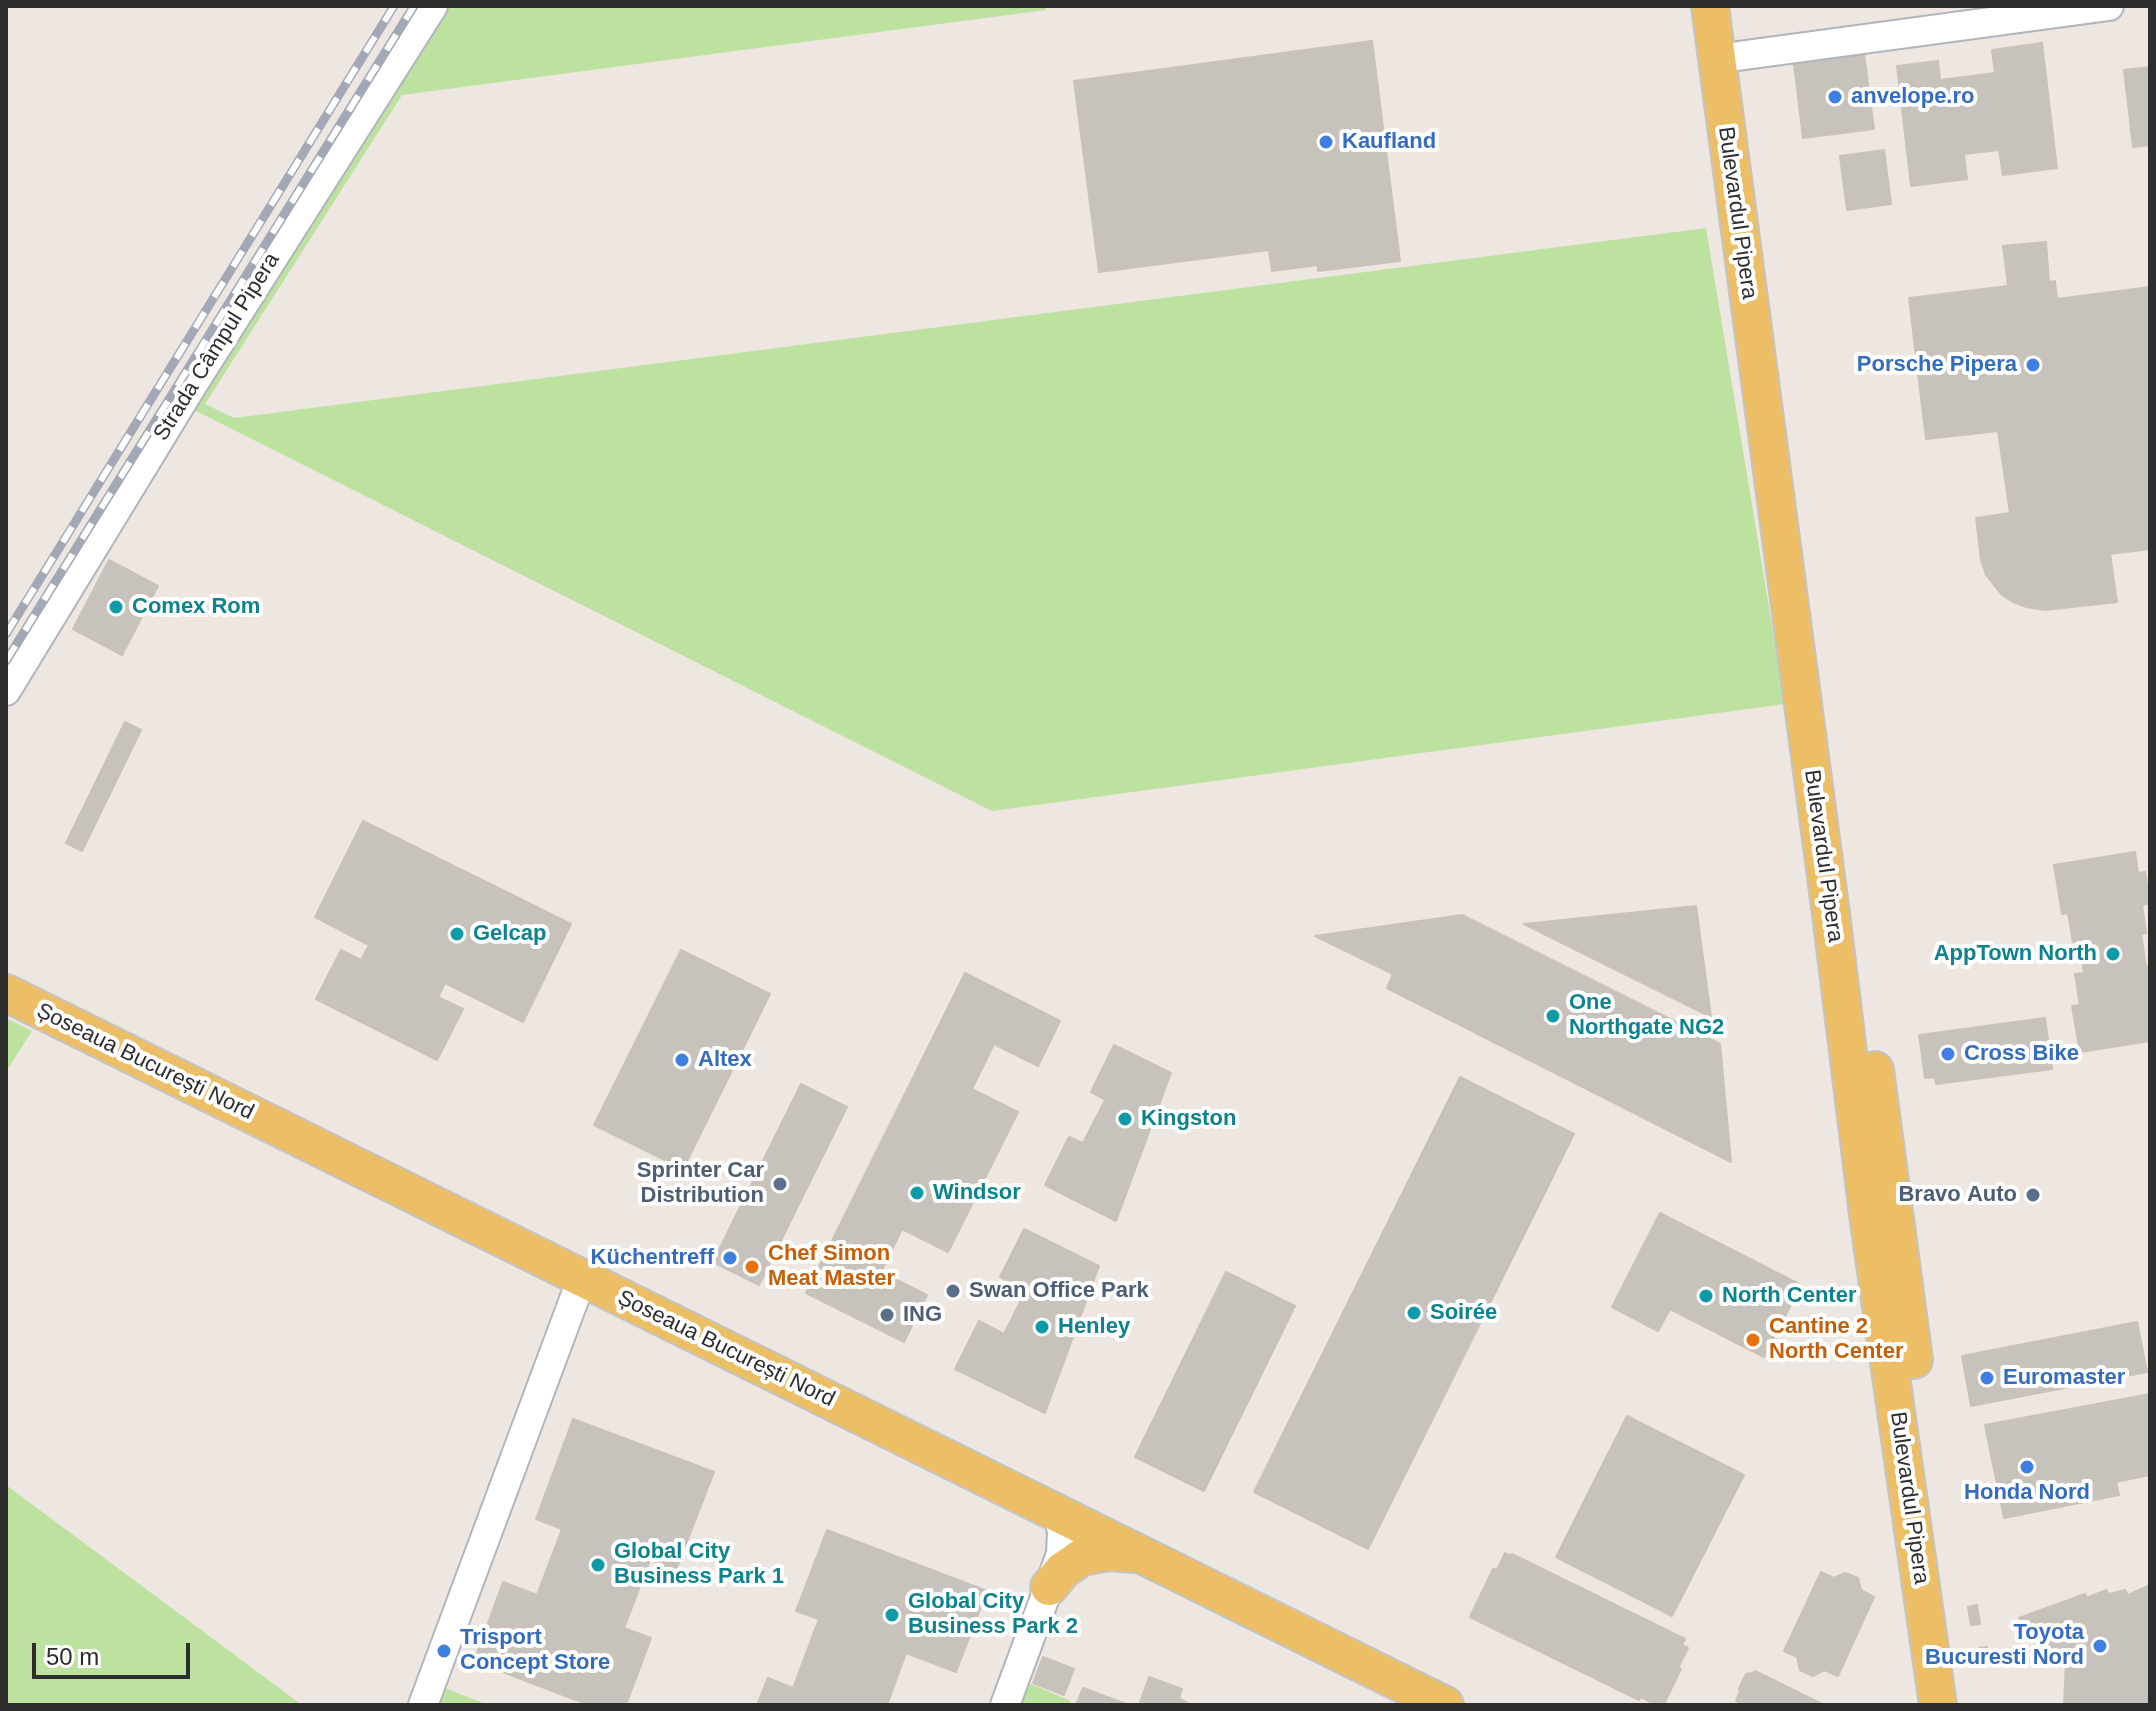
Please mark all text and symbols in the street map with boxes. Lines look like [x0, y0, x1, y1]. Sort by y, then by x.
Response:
place label: anvelope.ro [1851, 84, 1974, 110]
marker: anvelope.ro [1826, 88, 1844, 106]
street label: Bulevardul Pipera [1712, 125, 1762, 301]
place label: Kaufland [1342, 129, 1436, 155]
marker: Kaufland [1317, 133, 1335, 151]
street label: Strada Câmpul Pipera [148, 248, 286, 446]
place label: Porsche Pipera [1857, 352, 2017, 378]
marker: Porsche Pipera [2024, 356, 2042, 374]
place label: Comex Rom [132, 594, 260, 620]
marker: Comex Rom [107, 598, 125, 616]
street label: Bulevardul Pipera [1798, 768, 1848, 944]
place label: Gelcap [473, 921, 546, 947]
marker: Gelcap [448, 925, 466, 943]
place label: AppTown North [1934, 941, 2097, 967]
marker: AppTown North [2104, 945, 2122, 963]
place label: One Northgate NG2 [1569, 990, 1724, 1042]
street label: Șoseaua București Nord [32, 998, 258, 1126]
marker: One Northgate NG2 [1544, 1007, 1562, 1025]
place label: Cross Bike [1964, 1041, 2079, 1067]
marker: Cross Bike [1939, 1045, 1957, 1063]
place label: Altex [698, 1047, 752, 1073]
marker: Altex [673, 1051, 691, 1069]
place label: Kingston [1141, 1106, 1236, 1132]
marker: Kingston [1116, 1110, 1134, 1128]
place label: Sprinter Car Distribution [637, 1158, 764, 1210]
marker: Sprinter Car Distribution [771, 1175, 789, 1193]
place label: Windsor [933, 1180, 1021, 1206]
place label: Bravo Auto [1898, 1182, 2017, 1208]
marker: Windsor [908, 1184, 926, 1202]
marker: Bravo Auto [2024, 1186, 2042, 1204]
place label: Chef Simon Meat Master [768, 1241, 895, 1292]
place label: Küchentreff [591, 1245, 714, 1271]
marker: Küchentreff [721, 1249, 739, 1267]
marker: Chef Simon Meat Master [743, 1258, 761, 1276]
place label: Swan Office Park [969, 1278, 1149, 1304]
marker: Swan Office Park [944, 1282, 962, 1300]
place label: North Center [1722, 1283, 1856, 1309]
street label: Șoseaua București Nord [613, 1285, 839, 1413]
marker: North Center [1697, 1287, 1715, 1305]
place label: Soirée [1430, 1300, 1497, 1326]
place label: ING [903, 1302, 942, 1328]
marker: Soirée [1405, 1304, 1423, 1322]
marker: ING [878, 1306, 896, 1324]
place label: Henley [1058, 1314, 1130, 1340]
place label: Cantine 2 North Center [1769, 1314, 1903, 1366]
marker: Henley [1033, 1318, 1051, 1336]
marker: Cantine 2 North Center [1744, 1331, 1762, 1349]
place label: Euromaster [2003, 1365, 2125, 1391]
marker: Euromaster [1978, 1369, 1996, 1387]
street label: Bulevardul Pipera [1884, 1410, 1934, 1586]
marker: Honda Nord [2018, 1458, 2036, 1476]
place label: Honda Nord [1964, 1480, 2090, 1506]
place label: Global City Business Park 1 [614, 1539, 784, 1590]
marker: Global City Business Park 1 [589, 1556, 607, 1574]
place label: Global City Business Park 2 [908, 1589, 1078, 1640]
marker: Global City Business Park 2 [883, 1606, 901, 1624]
place label: Toyota Bucuresti Nord [1925, 1620, 2084, 1672]
place label: Trisport Concept Store [460, 1625, 610, 1676]
scale bar [36, 1627, 194, 1677]
marker: Toyota Bucuresti Nord [2091, 1637, 2109, 1655]
marker: Trisport Concept Store [435, 1642, 453, 1660]
text: 50 m [46, 1643, 99, 1670]

